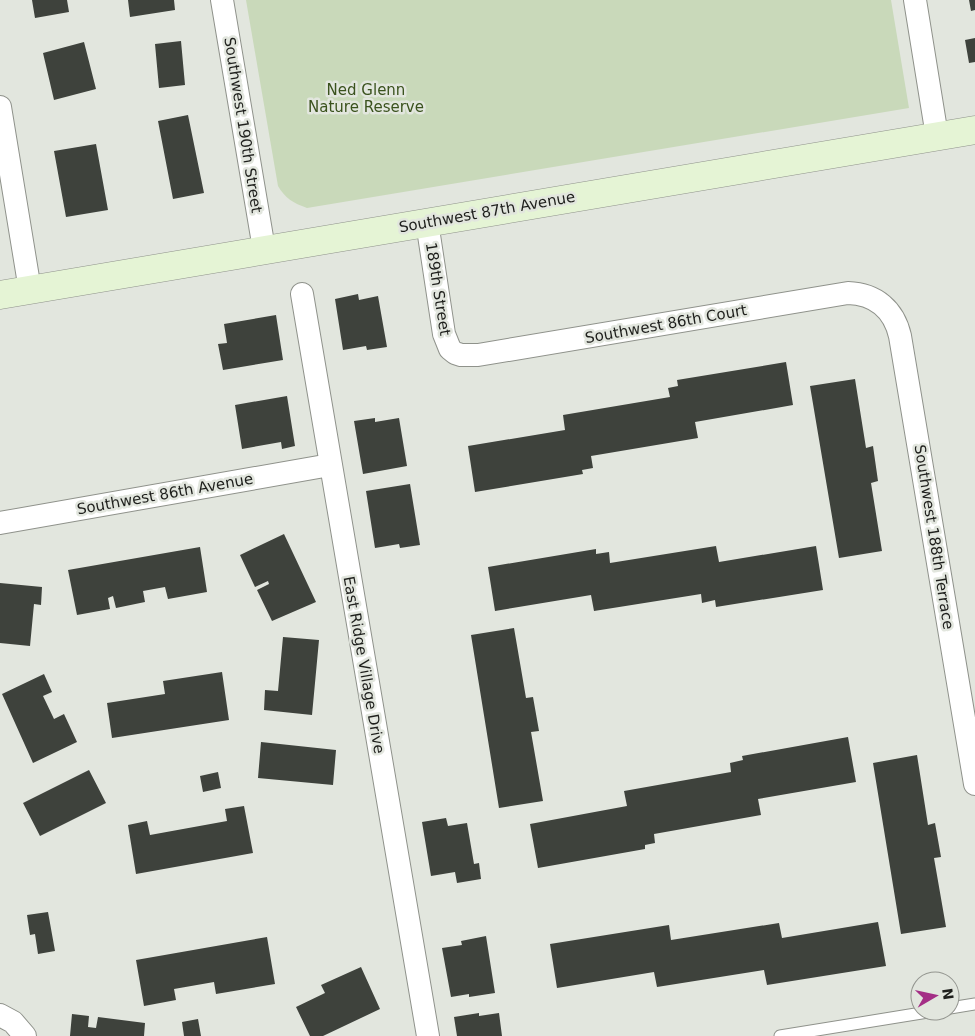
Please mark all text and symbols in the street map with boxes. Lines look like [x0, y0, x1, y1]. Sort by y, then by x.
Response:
street label: Southwest 190th Street [220, 36, 266, 214]
park label: Ned Glenn Nature Reserve [308, 81, 424, 116]
street label: Southwest 87th Avenue [398, 188, 576, 236]
street label: 189th Street [422, 241, 454, 337]
street label: Southwest 86th Court [584, 301, 748, 347]
street label: Southwest 188th Terrace [910, 443, 958, 631]
street label: Southwest 86th Avenue [76, 470, 254, 518]
street label: East Ridge Village Drive [340, 575, 388, 755]
north arrow [910, 971, 960, 1021]
text: N [939, 987, 957, 1001]

